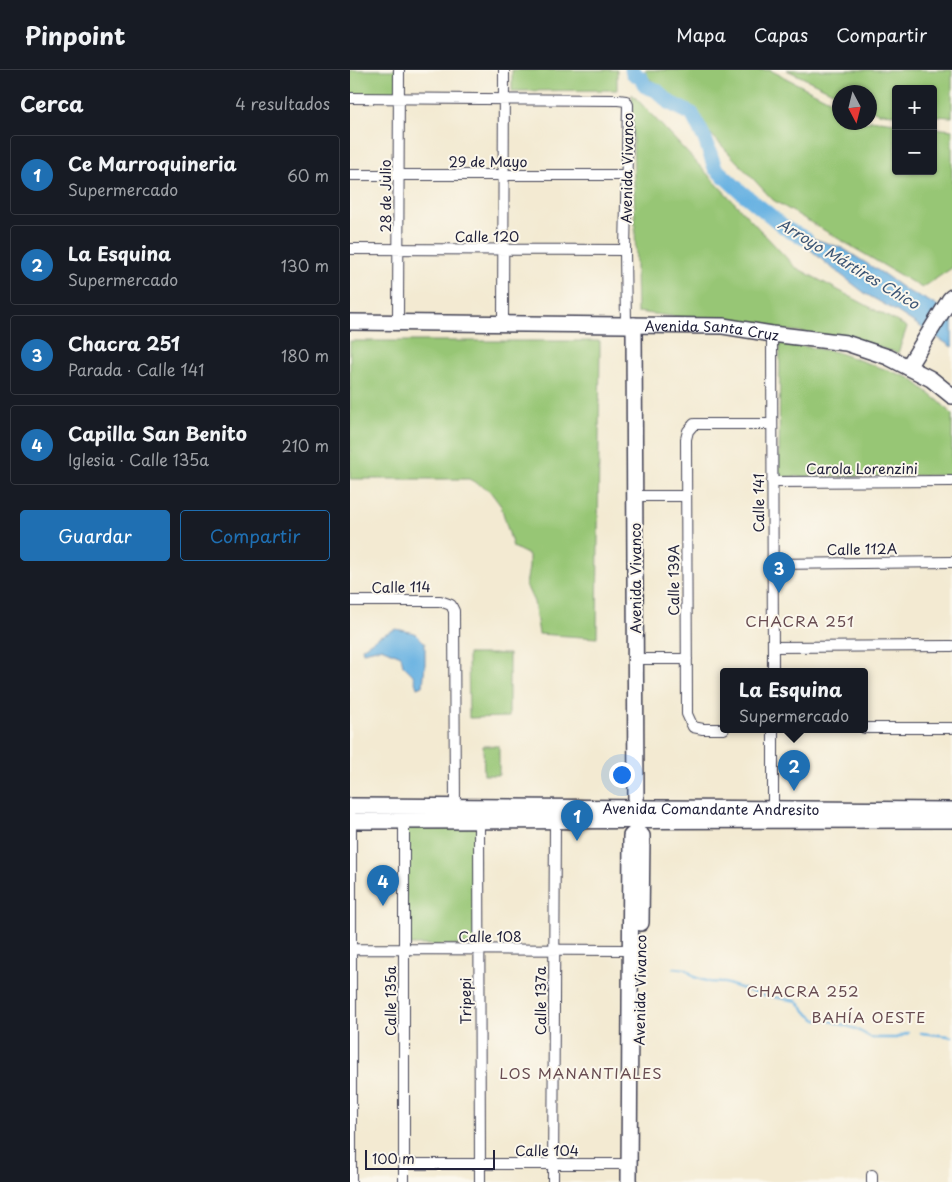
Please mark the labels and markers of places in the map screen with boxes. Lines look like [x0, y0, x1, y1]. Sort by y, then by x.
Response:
pin: 3 [763, 552, 795, 593]
pin: 2 [778, 750, 810, 791]
pin: 1 [561, 800, 593, 841]
pin: 4 [367, 865, 399, 906]

